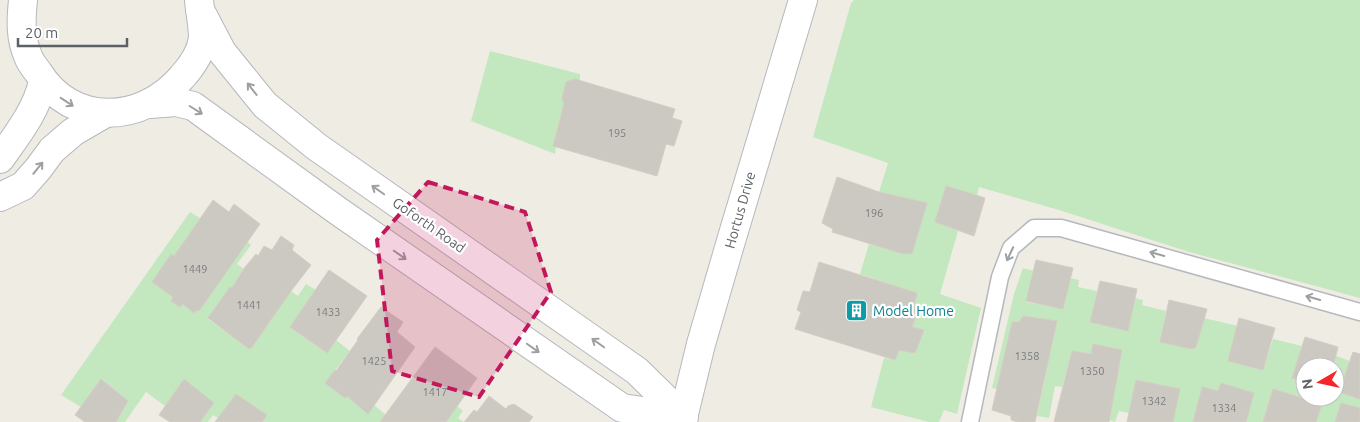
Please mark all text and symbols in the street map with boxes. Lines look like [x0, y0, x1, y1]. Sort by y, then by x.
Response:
scale bar [18, 15, 126, 47]
text: 20 m [25, 24, 58, 41]
one-way arrow [247, 82, 258, 95]
one-way arrow [60, 97, 74, 107]
one-way arrow [189, 105, 203, 115]
house number: 195 [608, 127, 626, 139]
one-way arrow [33, 162, 44, 175]
street label: Hortus Drive [721, 170, 759, 250]
one-way arrow [371, 185, 385, 195]
street label: Goforth Road [389, 194, 469, 256]
house number: 196 [865, 207, 883, 219]
one-way arrow [1004, 246, 1014, 261]
one-way arrow [1149, 249, 1165, 259]
one-way arrow [393, 250, 407, 260]
house number: 1449 [183, 263, 207, 275]
one-way arrow [1305, 293, 1321, 303]
house number: 1441 [237, 299, 261, 311]
building icon: Model Home [845, 299, 869, 323]
place label: Model Home [873, 303, 954, 319]
house number: 1433 [316, 306, 340, 318]
one-way arrow [591, 338, 605, 348]
one-way arrow [526, 343, 540, 353]
house number: 1358 [1015, 350, 1039, 362]
house number: 1425 [362, 355, 386, 367]
north arrow [1295, 357, 1345, 407]
house number: 1350 [1080, 365, 1104, 377]
text: N [1298, 378, 1316, 390]
house number: 1417 [423, 386, 447, 398]
house number: 1342 [1142, 395, 1166, 407]
house number: 1334 [1212, 402, 1236, 414]

